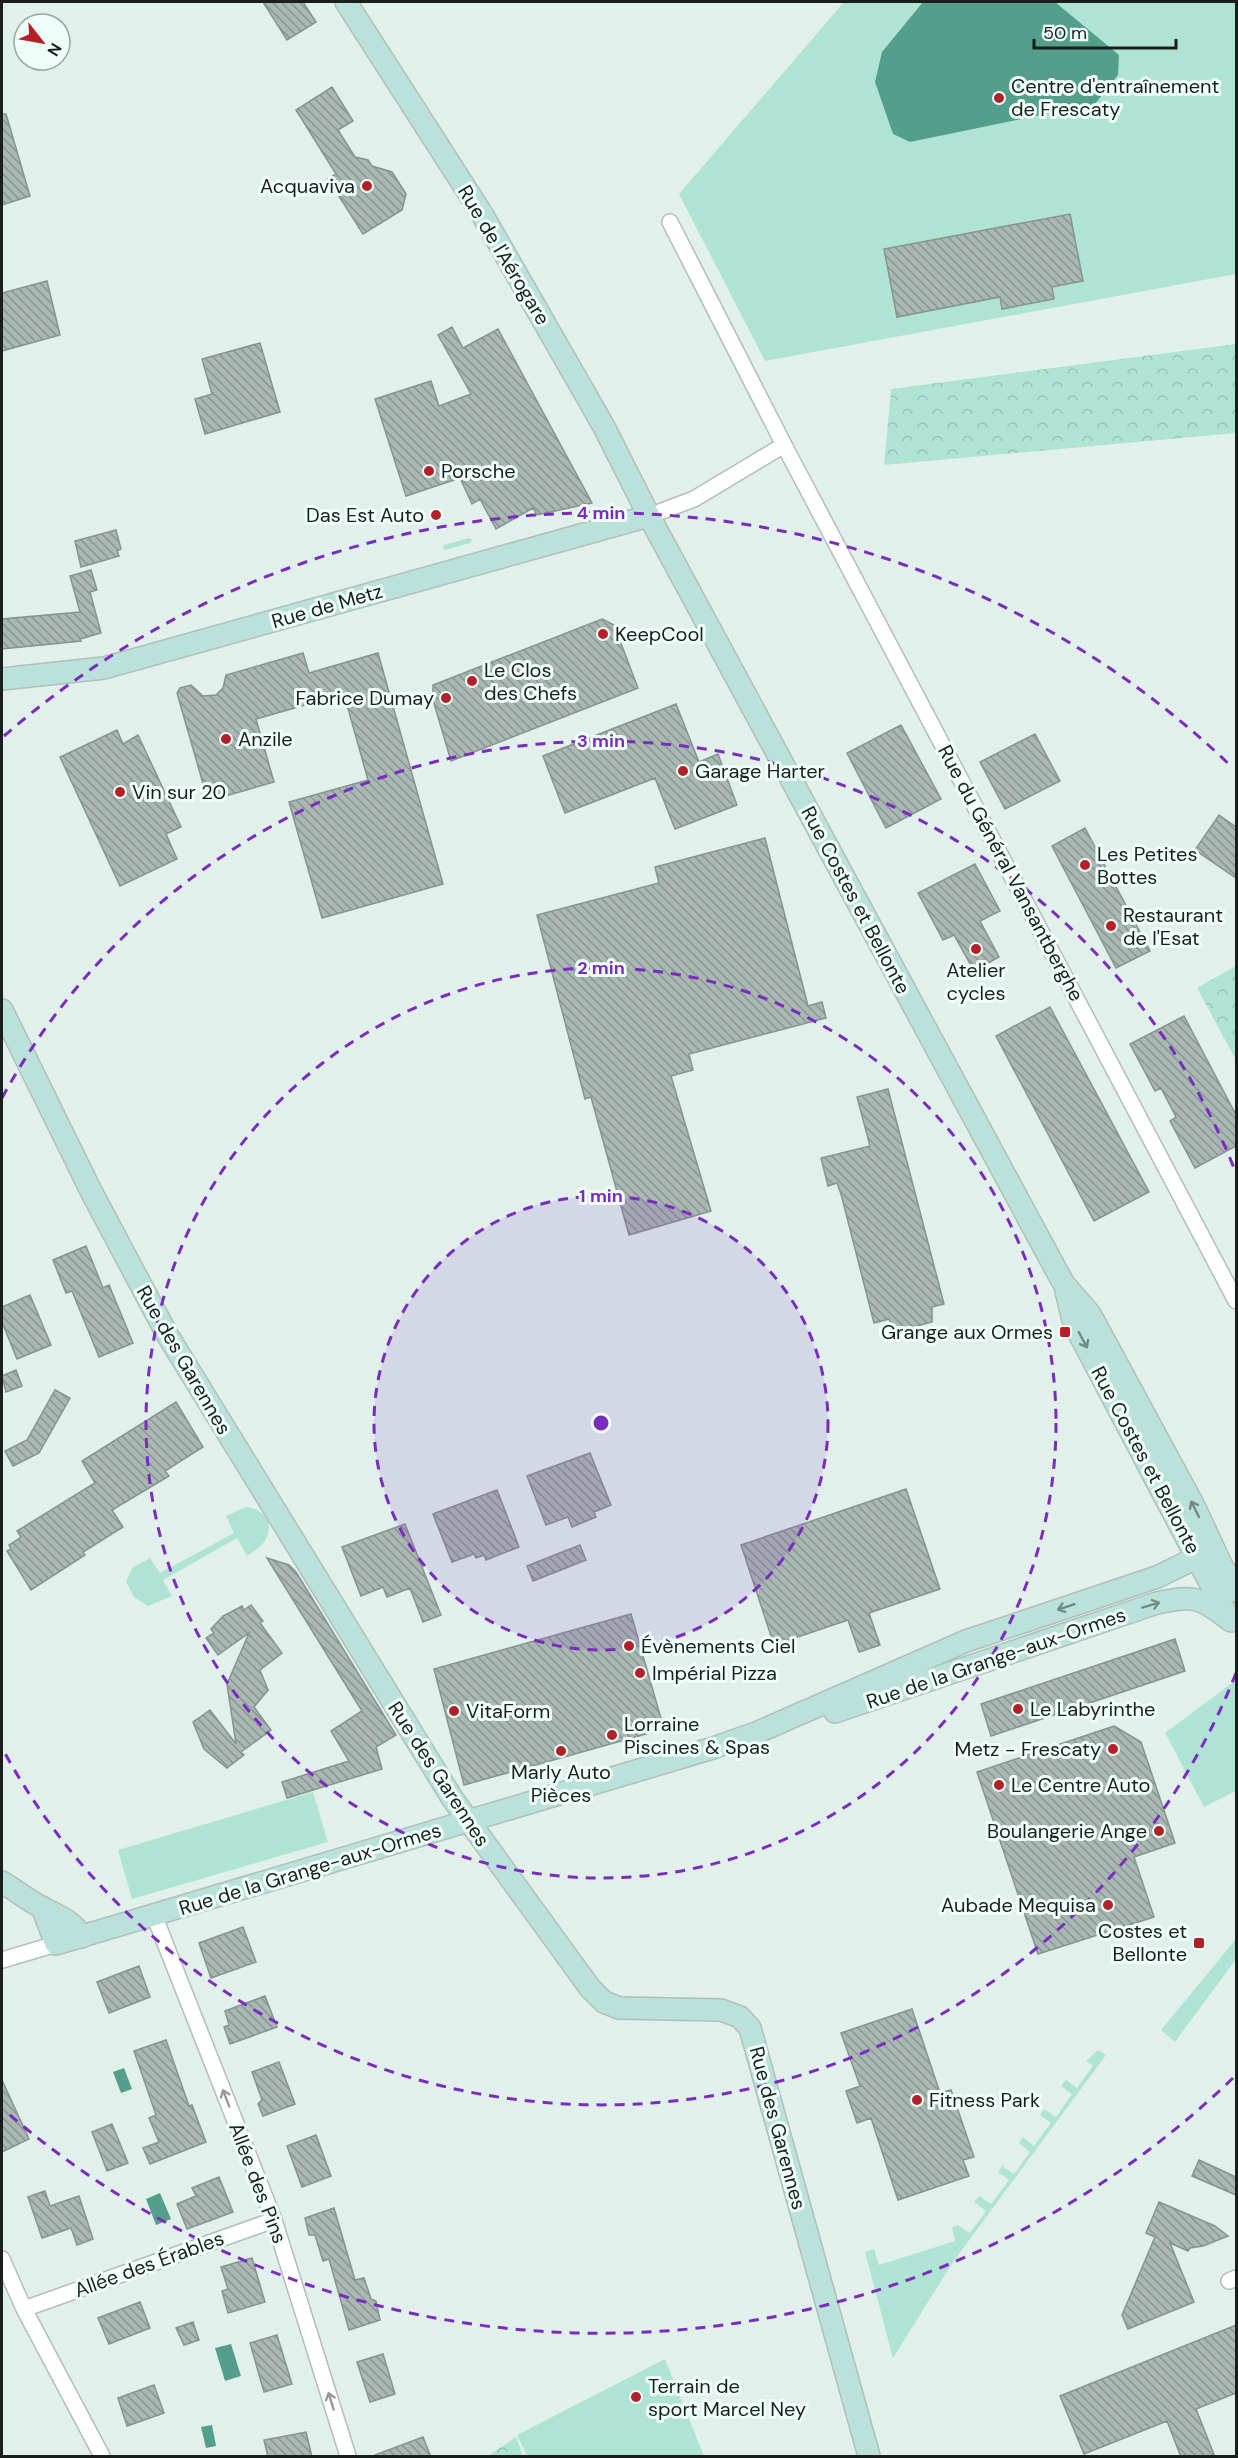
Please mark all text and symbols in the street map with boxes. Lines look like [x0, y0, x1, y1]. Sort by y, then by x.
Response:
north arrow [12, 12, 72, 72]
scale bar [1034, 12, 1176, 50]
text: 50 m [1043, 21, 1087, 45]
text: N [42, 39, 66, 60]
place label: Centre d'entraînement de Frescaty [1011, 73, 1219, 122]
marker: Centre d'entraînement de Frescaty [992, 91, 1006, 105]
place label: Acquaviva [260, 173, 355, 199]
marker: Acquaviva [360, 179, 374, 193]
street label: Rue de l'Aérogare [452, 180, 556, 330]
place label: Porsche [441, 458, 516, 484]
marker: Porsche [422, 464, 436, 478]
text: 4 min [577, 501, 625, 525]
place label: Das Est Auto [306, 502, 424, 528]
marker: Das Est Auto [429, 508, 443, 522]
street label: Rue de Metz [269, 578, 385, 634]
place label: KeepCool [615, 621, 704, 647]
marker: KeepCool [596, 627, 610, 641]
place label: Le Clos des Chefs [484, 657, 577, 706]
marker: Le Clos des Chefs [465, 674, 479, 688]
place label: Fabrice Dumay [296, 685, 434, 711]
marker: Fabrice Dumay [439, 691, 453, 705]
place label: Anzile [238, 726, 293, 752]
text: 3 min [577, 729, 625, 753]
marker: Anzile [219, 732, 233, 746]
street label: Rue du Général Vansantberghe [932, 740, 1090, 1006]
place label: Garage Harter [695, 758, 825, 784]
marker: Garage Harter [676, 764, 690, 778]
place label: Vin sur 20 [132, 779, 226, 805]
marker: Vin sur 20 [113, 785, 127, 799]
street label: Rue Costes et Bellonte [795, 802, 917, 998]
place label: Les Petites Bottes [1097, 841, 1197, 890]
marker: Les Petites Bottes [1078, 858, 1092, 872]
place label: Restaurant de l'Esat [1123, 902, 1223, 951]
marker: Restaurant de l'Esat [1104, 919, 1118, 933]
marker: Atelier cycles [969, 942, 983, 956]
text: 2 min [577, 956, 625, 980]
place label: Atelier cycles [946, 957, 1006, 1006]
text: 1 min [579, 1184, 623, 1208]
street label: Rue des Garennes [131, 1281, 237, 1439]
place label: Grange aux Ormes [881, 1319, 1053, 1345]
marker: Grange aux Ormes [1058, 1325, 1072, 1339]
one-way arrow [1078, 1330, 1089, 1348]
street label: Rue Costes et Bellonte [1085, 1362, 1207, 1558]
centre of rings [591, 1413, 611, 1433]
one-way arrow [1189, 1500, 1200, 1518]
one-way arrow [1141, 1599, 1160, 1610]
street label: Rue de la Grange-aux-Ormes [863, 1601, 1129, 1715]
one-way arrow [1057, 1602, 1076, 1613]
place label: Évènements Ciel [641, 1633, 795, 1659]
marker: Évènements Ciel [622, 1639, 636, 1653]
place label: Impérial Pizza [652, 1660, 777, 1686]
marker: Impérial Pizza [633, 1666, 647, 1680]
street label: Rue des Garennes [382, 1696, 496, 1852]
place label: Le Labyrinthe [1030, 1696, 1155, 1722]
place label: VitaForm [466, 1698, 550, 1724]
marker: Le Labyrinthe [1011, 1702, 1025, 1716]
marker: VitaForm [447, 1704, 461, 1718]
place label: Lorraine Piscines & Spas [624, 1711, 770, 1760]
marker: Lorraine Piscines & Spas [605, 1728, 619, 1742]
place label: Metz - Frescaty [955, 1736, 1101, 1762]
marker: Metz - Frescaty [1106, 1742, 1120, 1756]
marker: Marly Auto Pièces [554, 1744, 568, 1758]
place label: Marly Auto Pièces [511, 1759, 611, 1808]
place label: Le Centre Auto [1011, 1772, 1150, 1798]
marker: Le Centre Auto [992, 1778, 1006, 1792]
street label: Rue de la Grange-aux-Ormes [176, 1817, 444, 1921]
place label: Boulangerie Ange [987, 1818, 1147, 1844]
marker: Boulangerie Ange [1152, 1824, 1166, 1838]
place label: Aubade Mequisa [941, 1892, 1096, 1918]
marker: Aubade Mequisa [1101, 1898, 1115, 1912]
place label: Costes et Bellonte [1098, 1918, 1187, 1967]
marker: Costes et Bellonte [1192, 1936, 1206, 1950]
street label: Rue des Garennes [744, 2043, 812, 2213]
place label: Fitness Park [929, 2087, 1040, 2113]
one-way arrow [220, 2089, 231, 2107]
marker: Fitness Park [910, 2093, 924, 2107]
street label: Allée des Pins [223, 2119, 293, 2247]
street label: Allée des Érables [71, 2225, 227, 2303]
place label: Terrain de sport Marcel Ney [648, 2373, 806, 2422]
marker: Terrain de sport Marcel Ney [629, 2390, 643, 2404]
one-way arrow [325, 2392, 336, 2411]

